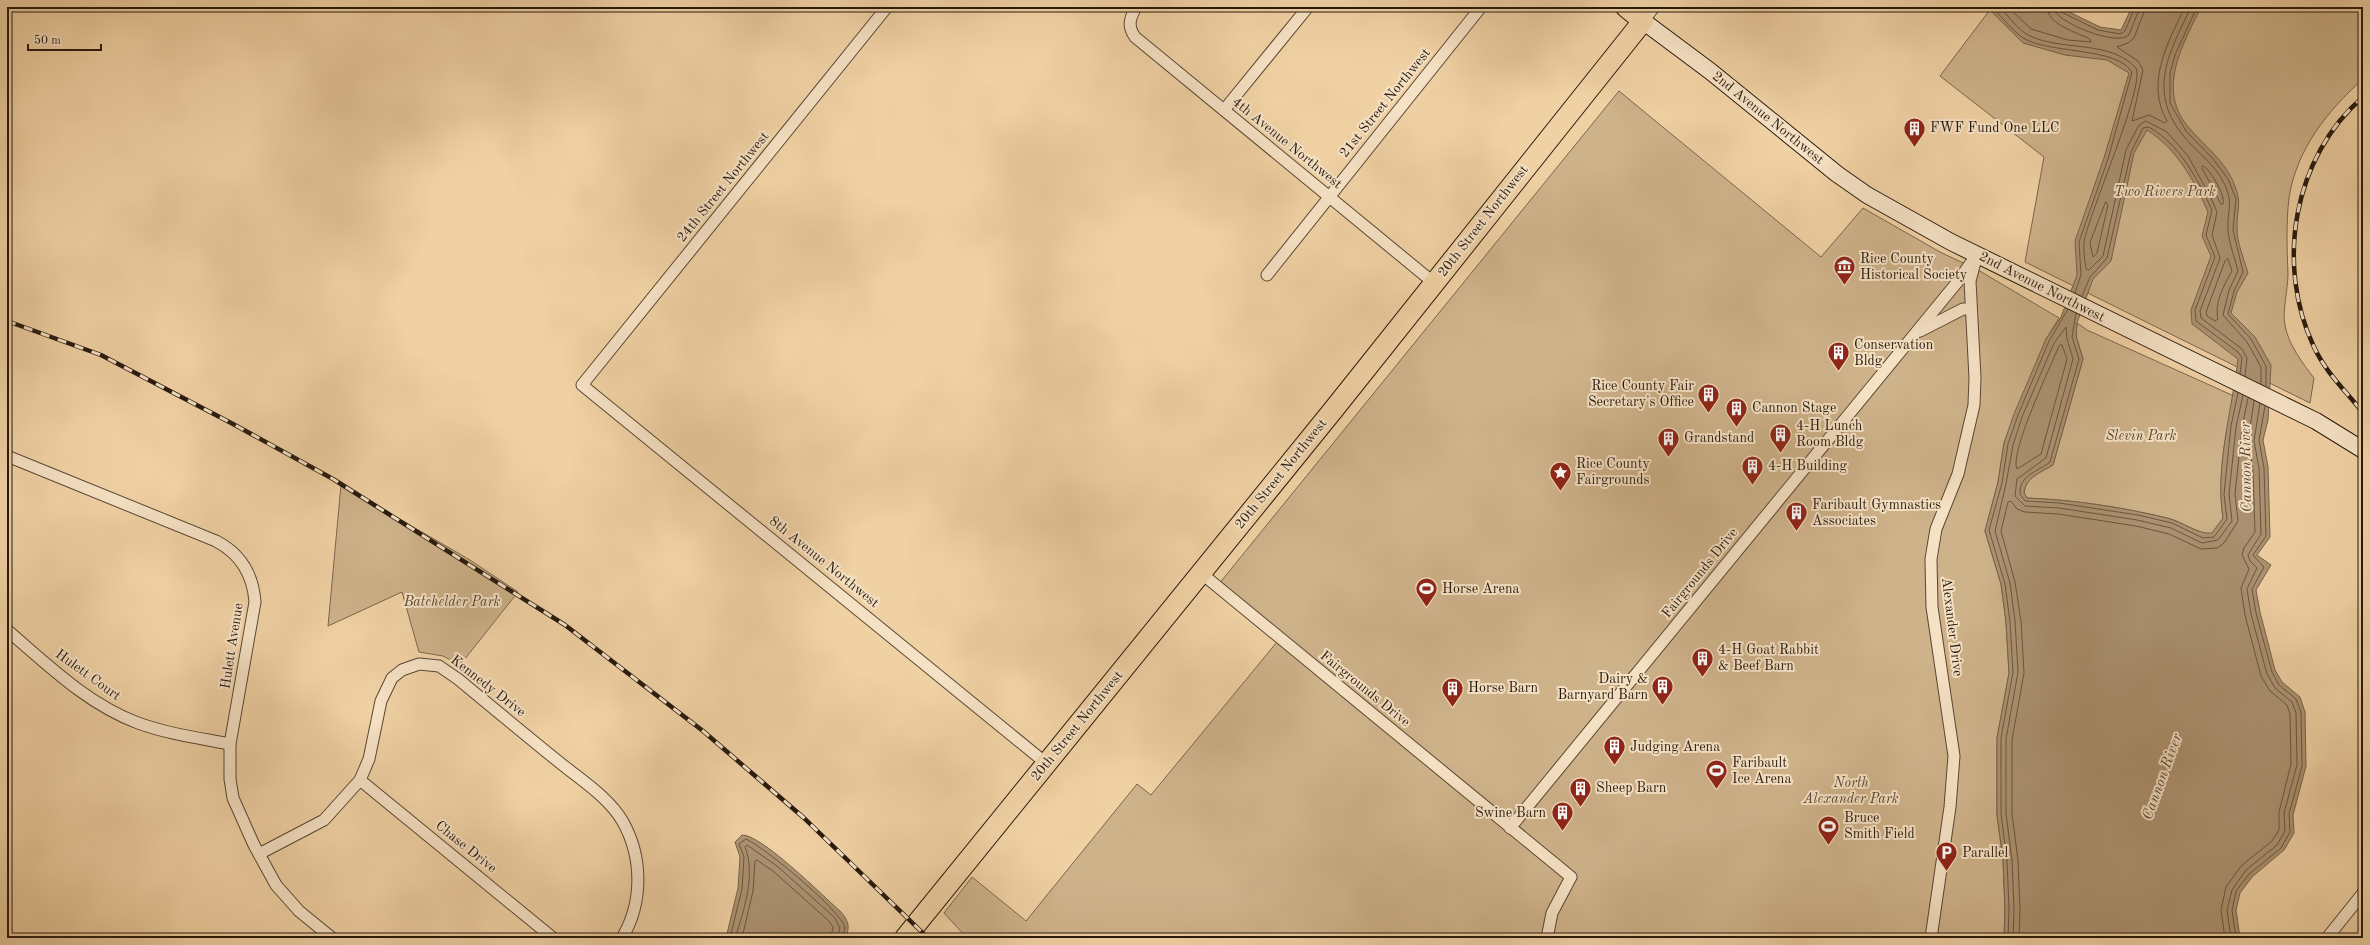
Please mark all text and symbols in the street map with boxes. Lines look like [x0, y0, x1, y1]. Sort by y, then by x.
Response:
scale bar [28, 26, 101, 52]
text: 50 m [34, 34, 61, 47]
street label: 21st Street Northwest [1337, 46, 1433, 160]
street label: 2nd Avenue Northwest [1710, 69, 1826, 167]
street label: 4th Avenue Northwest [1230, 95, 1345, 191]
building icon: FWF Fund One LLC [1902, 115, 1928, 148]
place label: FWF Fund One LLC [1930, 121, 2059, 135]
street label: 24th Street Northwest [674, 129, 772, 245]
street label: 20th Street Northwest [1435, 163, 1531, 279]
park label: Two Rivers Park [2114, 185, 2216, 199]
street label: 2nd Avenue Northwest [1977, 249, 2107, 325]
place label: Rice County Historical Society [1860, 252, 1968, 282]
museum icon: Rice County Historical Society [1832, 254, 1858, 287]
place label: Conservation Bldg [1854, 338, 1934, 368]
building icon: Conservation Bldg [1826, 340, 1852, 373]
place label: Rice County Fair Secretary's Office [1588, 379, 1694, 409]
building icon: Rice County Fair Secretary's Office [1696, 381, 1722, 414]
building icon: Cannon Stage [1724, 395, 1750, 428]
place label: Cannon Stage [1752, 401, 1836, 415]
street label: 20th Street Northwest [1232, 416, 1330, 532]
place label: 4-H Lunch Room Bldg [1796, 419, 1864, 449]
building icon: 4-H Lunch Room Bldg [1768, 421, 1794, 454]
water label: Cannon River [2239, 421, 2255, 512]
building icon: Grandstand [1656, 425, 1682, 458]
park label: Slevin Park [2106, 429, 2176, 443]
place label: Grandstand [1684, 431, 1754, 445]
building icon: 4-H Building [1740, 453, 1766, 486]
place label: Rice County Fairgrounds [1576, 457, 1651, 487]
place icon: Rice County Fairgrounds [1547, 459, 1573, 492]
place label: 4-H Building [1768, 459, 1848, 473]
place label: Faribault Gymnastics Associates [1812, 498, 1941, 528]
building icon: Faribault Gymnastics Associates [1783, 500, 1809, 533]
street label: 8th Avenue Northwest [767, 514, 882, 610]
street label: Fairgrounds Drive [1660, 525, 1740, 621]
sports icon: Horse Arena [1414, 576, 1440, 609]
street label: Alexander Drive [1939, 577, 1965, 677]
place label: Horse Arena [1442, 582, 1520, 596]
park label: Batchelder Park [403, 595, 500, 609]
street label: Hulett Avenue [218, 602, 246, 690]
place label: 4-H Goat Rabbit & Beef Barn [1718, 643, 1819, 673]
building icon: 4-H Goat Rabbit & Beef Barn [1689, 645, 1715, 678]
street label: Hulett Court [53, 647, 123, 703]
street label: Fairgrounds Drive [1317, 649, 1413, 729]
street label: Kennedy Drive [448, 653, 528, 719]
street label: 20th Street Northwest [1028, 668, 1126, 784]
place label: Dairy & Barnyard Barn [1557, 672, 1648, 702]
building icon: Dairy & Barnyard Barn [1650, 674, 1676, 707]
building icon: Horse Barn [1440, 675, 1466, 708]
place label: Horse Barn [1468, 681, 1538, 695]
water label: Cannon River [2140, 731, 2186, 822]
building icon: Judging Arena [1602, 734, 1628, 767]
place label: Judging Arena [1630, 740, 1720, 754]
place label: Faribault Ice Arena [1732, 756, 1791, 786]
sports icon: Faribault Ice Arena [1703, 758, 1729, 791]
building icon: Sheep Barn [1568, 775, 1594, 808]
park label: North Alexander Park [1802, 776, 1899, 806]
place label: Sheep Barn [1596, 781, 1667, 795]
building icon: Swine Barn [1549, 800, 1575, 833]
place label: Swine Barn [1475, 806, 1546, 820]
place label: Bruce Smith Field [1844, 811, 1915, 841]
sports icon: Bruce Smith Field [1816, 813, 1842, 846]
street label: Chase Drive [433, 818, 499, 876]
parking icon: Parallel [1934, 840, 1960, 873]
place label: Parallel [1962, 846, 2008, 860]

